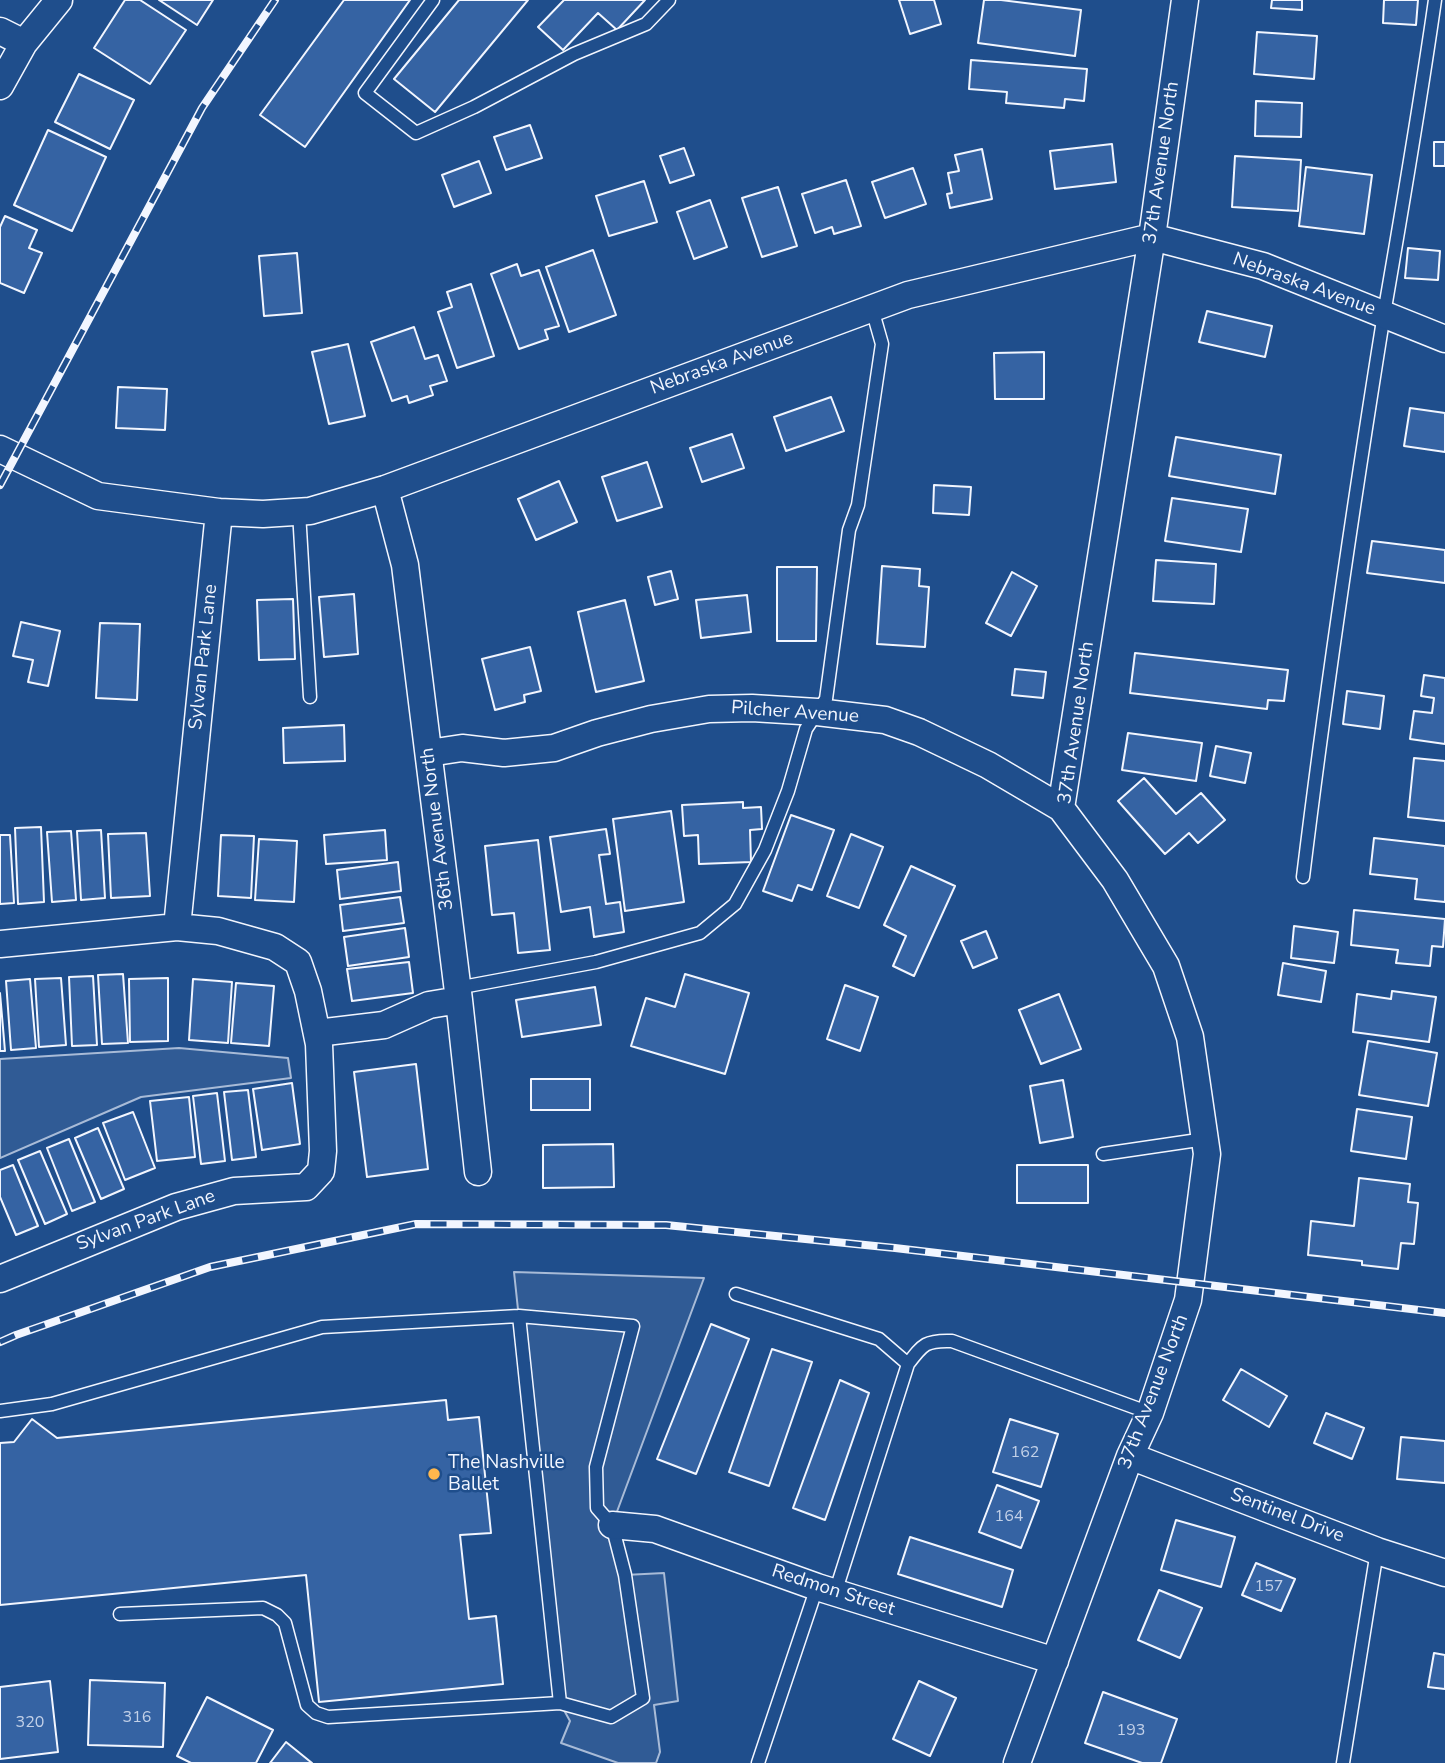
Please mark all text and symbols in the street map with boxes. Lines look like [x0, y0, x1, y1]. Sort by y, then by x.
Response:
street label: 37th Avenue North [1139, 80, 1185, 246]
street label: Nebraska Avenue [1230, 249, 1378, 321]
street label: Nebraska Avenue [648, 328, 796, 400]
street label: Sylvan Park Lane [185, 583, 223, 731]
street label: 37th Avenue North [1054, 640, 1100, 806]
street label: Pilcher Avenue [730, 697, 860, 729]
street label: 36th Avenue North [417, 746, 459, 912]
street label: Sylvan Park Lane [73, 1185, 219, 1257]
street label: 37th Avenue North [1114, 1311, 1194, 1473]
house number: 162 [1011, 1443, 1039, 1463]
place label: The Nashville Ballet [448, 1452, 565, 1496]
marker: The Nashville Ballet [426, 1466, 442, 1482]
street label: Sentinel Drive [1227, 1484, 1347, 1548]
house number: 164 [995, 1507, 1023, 1527]
street label: Redmon Street [769, 1560, 897, 1622]
house number: 157 [1255, 1577, 1283, 1597]
house number: 316 [123, 1708, 151, 1728]
house number: 320 [16, 1713, 44, 1733]
house number: 193 [1117, 1721, 1145, 1741]

